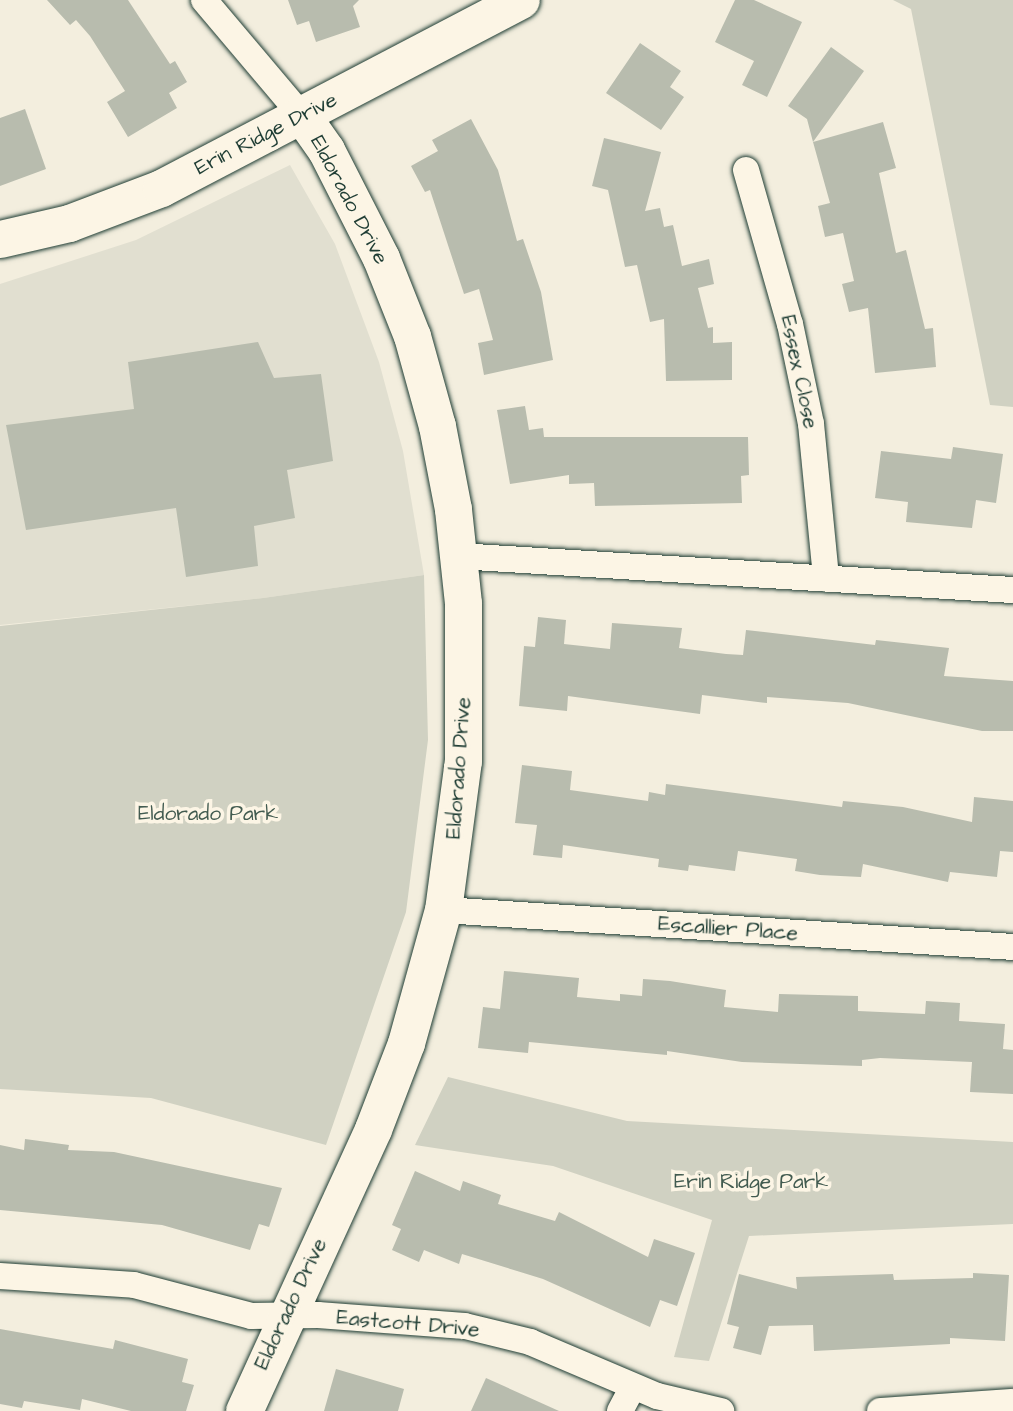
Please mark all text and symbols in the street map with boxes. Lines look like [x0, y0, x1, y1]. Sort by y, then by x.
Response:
street label: Erin Ridge Drive [191, 87, 341, 181]
street label: Eldorado Drive [304, 131, 394, 269]
street label: Essex Close [775, 313, 823, 431]
street label: Eldorado Drive [441, 696, 477, 840]
park label: Eldorado Park [138, 801, 278, 827]
street label: Escallier Place [657, 912, 799, 946]
park label: Erin Ridge Park [674, 1169, 828, 1195]
street label: Eldorado Drive [250, 1234, 332, 1374]
street label: Eastcott Drive [336, 1305, 480, 1343]

